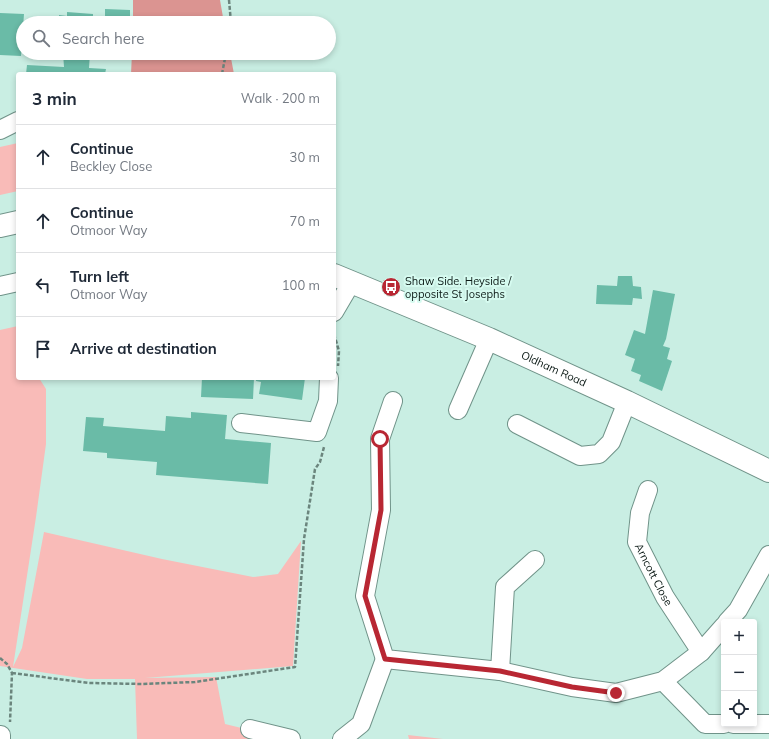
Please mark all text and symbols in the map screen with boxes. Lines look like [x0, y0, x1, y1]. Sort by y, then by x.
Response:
search box [16, 16, 336, 60]
icon: search [30, 27, 52, 49]
text: Search here [62, 29, 144, 48]
text: 3 min [32, 88, 77, 109]
text: Walk · 200 m [241, 90, 320, 106]
text: Continue [70, 139, 133, 158]
icon: ahead [32, 146, 54, 168]
text: 30 m [290, 149, 320, 165]
text: Beckley Close [70, 158, 152, 174]
text: Continue [70, 203, 133, 222]
icon: ahead [32, 210, 54, 232]
text: 70 m [290, 213, 320, 229]
text: Otmoor Way [70, 222, 147, 238]
text: Turn left [70, 267, 129, 286]
icon: left [32, 274, 54, 296]
place label: Shaw Side. Heyside / opposite St Josephs [405, 274, 512, 301]
bus stop icon: Shaw Side. Heyside / opposite St Josephs [380, 276, 402, 298]
text: 100 m [282, 277, 320, 293]
text: Otmoor Way [70, 286, 147, 302]
icon: arrive [32, 338, 54, 360]
text: Arrive at destination [70, 339, 217, 358]
street label: Oldham Road [519, 348, 589, 390]
route start [371, 430, 389, 448]
street label: Arncott Close [632, 541, 676, 608]
map controls [721, 619, 757, 727]
button: + [721, 619, 757, 655]
button: − [721, 655, 757, 691]
route end [607, 684, 625, 702]
button: locate [721, 691, 757, 727]

